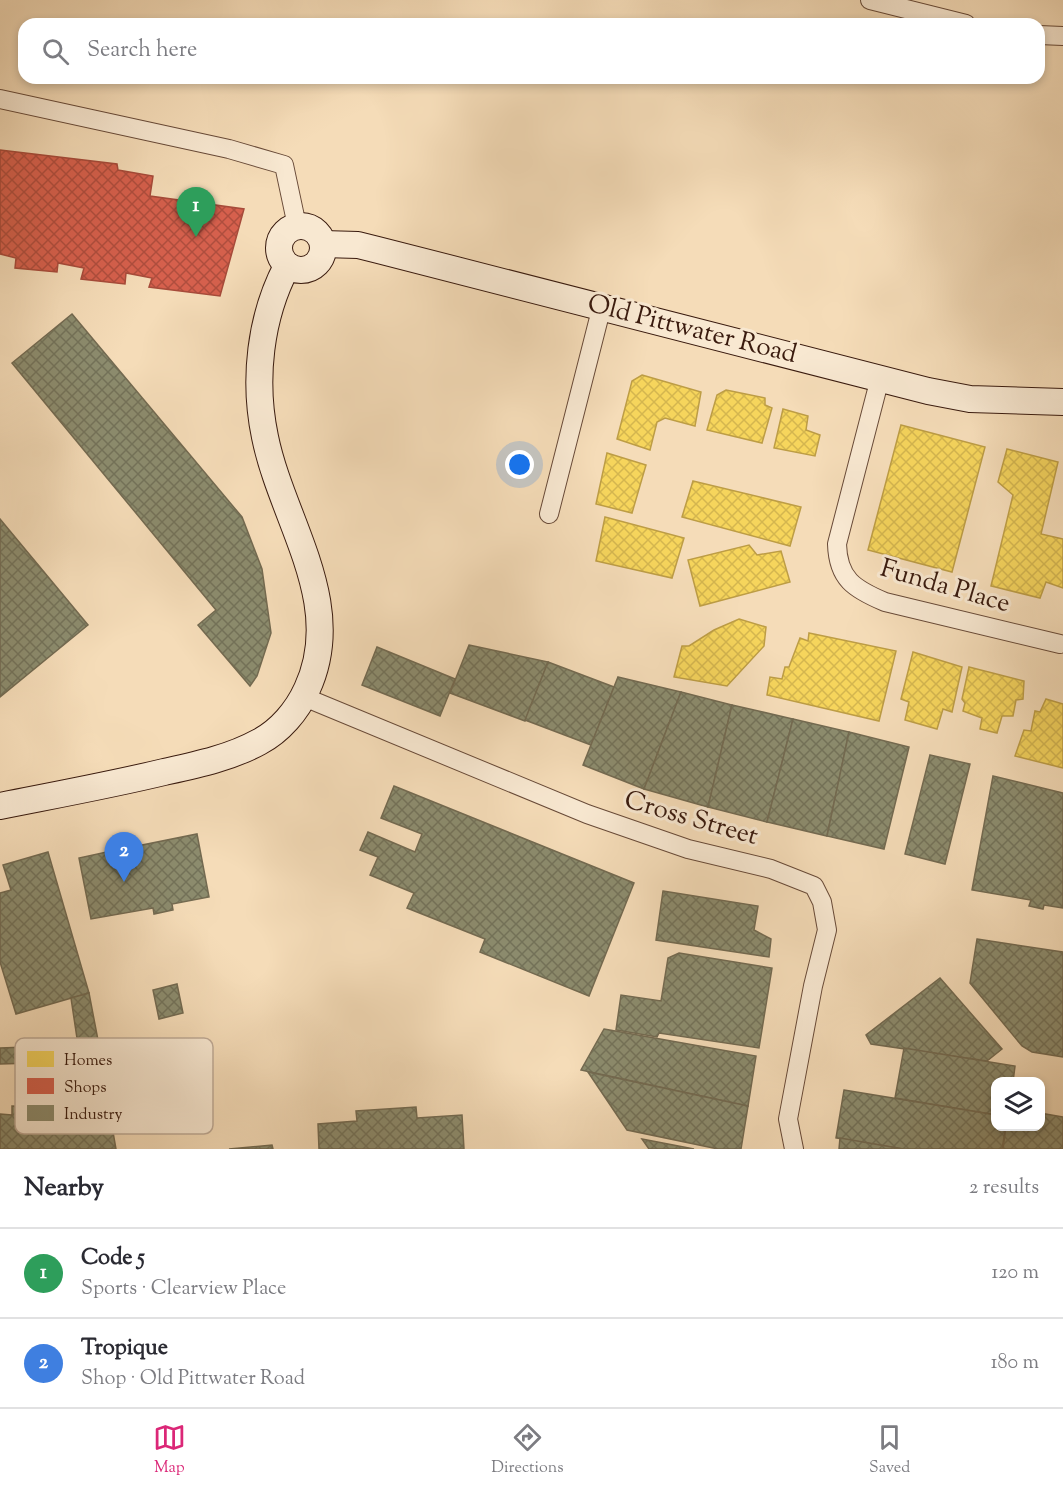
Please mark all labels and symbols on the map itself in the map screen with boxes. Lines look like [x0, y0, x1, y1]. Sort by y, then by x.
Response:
pin: 1 [176, 188, 216, 237]
street label: Old Pittwater Road [583, 286, 801, 374]
your location [505, 450, 534, 479]
street label: Funda Place [876, 551, 1014, 623]
street label: Cross Street [620, 782, 762, 856]
pin: 2 [104, 832, 144, 882]
legend [15, 1038, 213, 1134]
text: Homes [64, 1050, 112, 1073]
text: Shops [64, 1077, 107, 1100]
text: Industry [64, 1104, 122, 1127]

